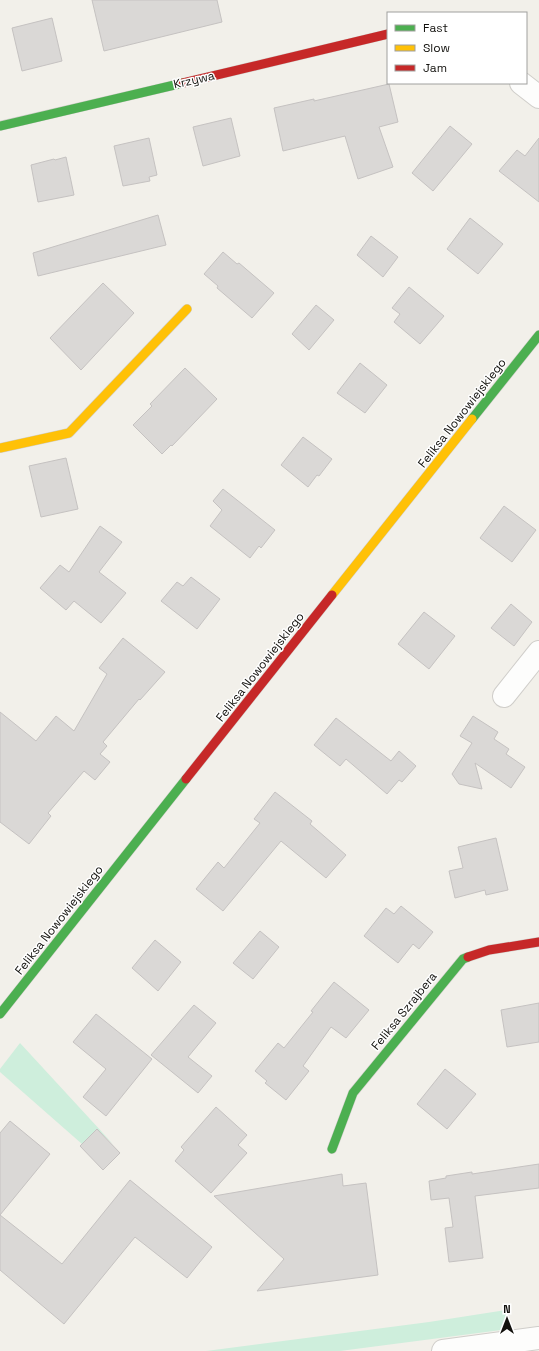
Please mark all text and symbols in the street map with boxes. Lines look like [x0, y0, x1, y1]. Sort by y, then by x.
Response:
legend [387, 12, 527, 84]
text: Fast [423, 20, 448, 36]
text: Slow [423, 40, 450, 56]
text: Jam [423, 60, 447, 76]
street label: Krzywa [172, 67, 216, 93]
street label: Feliksa Nowowiejskiego [414, 355, 510, 471]
street label: Feliksa Nowowiejskiego [212, 609, 308, 725]
street label: Feliksa Nowowiejskiego [11, 862, 107, 978]
street label: Feliksa Szrajbera [368, 969, 440, 1053]
north arrow [487, 1299, 527, 1339]
text: N [503, 1302, 511, 1316]

